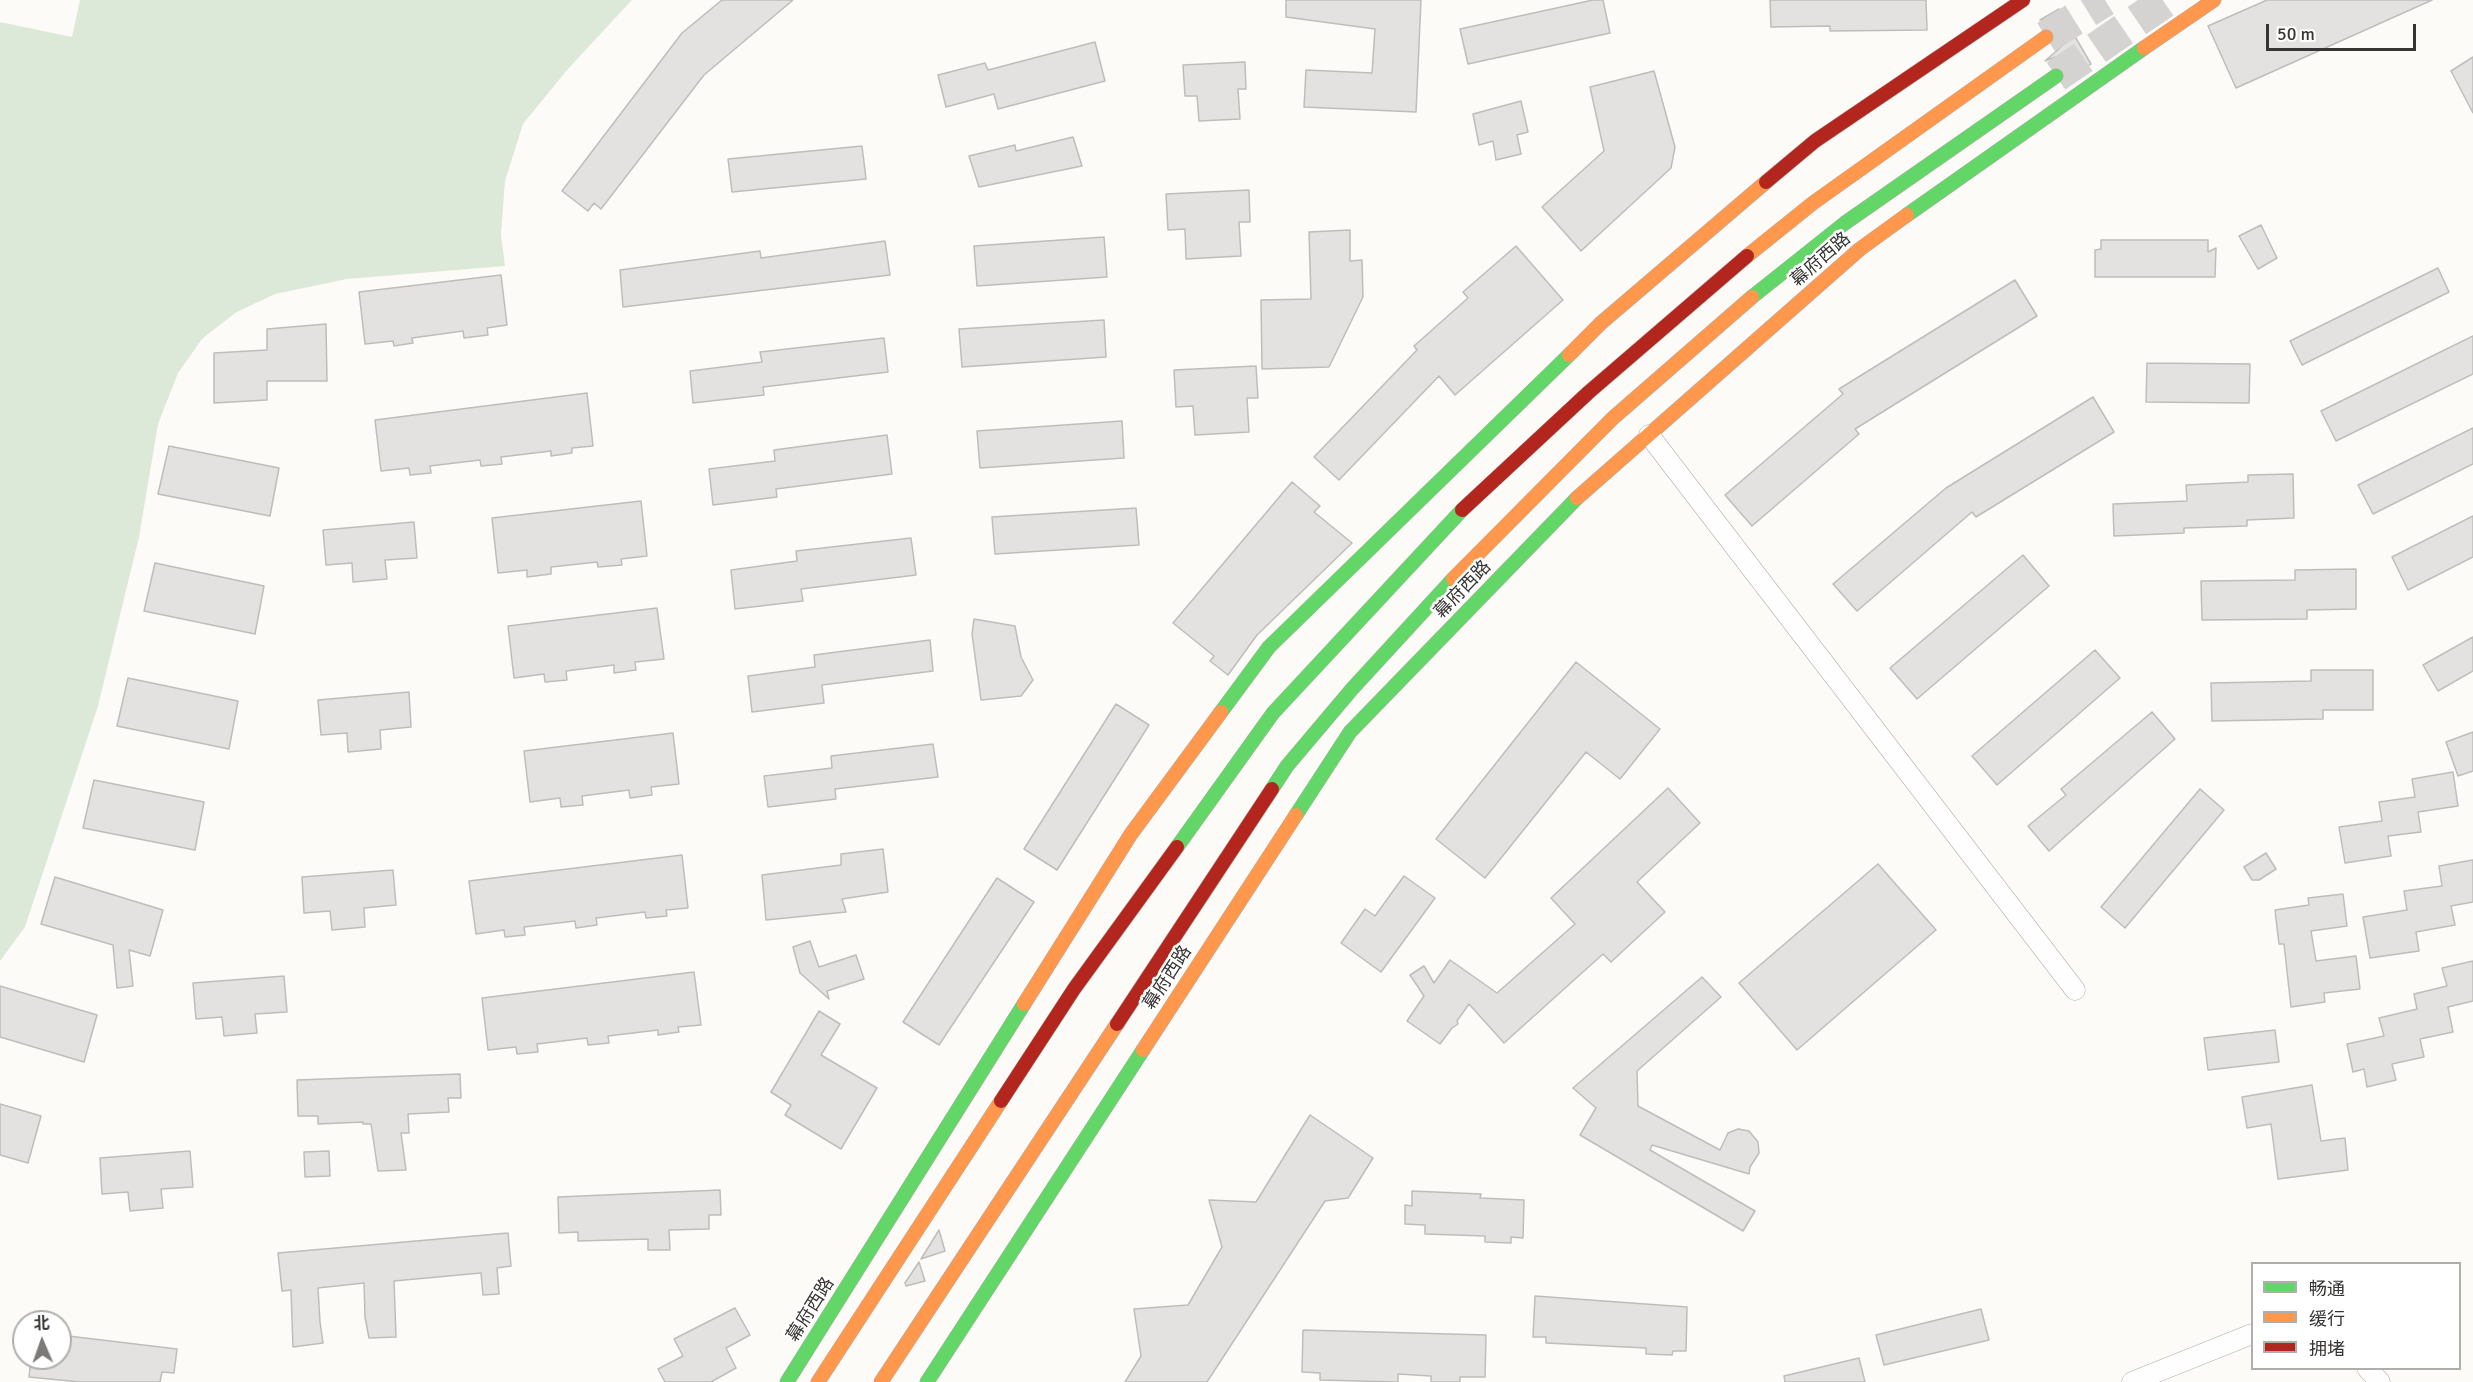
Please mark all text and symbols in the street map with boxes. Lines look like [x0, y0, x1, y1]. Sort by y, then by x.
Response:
scale bar [2269, 12, 2419, 50]
text: 50 m [2277, 23, 2315, 45]
street label: 幕府西路 [1787, 228, 1855, 292]
street label: 幕府西路 [1430, 557, 1496, 623]
street label: 幕府西路 [1139, 942, 1197, 1014]
legend [2251, 1262, 2461, 1370]
street label: 幕府西路 [783, 1274, 839, 1346]
text: 畅通 [2309, 1278, 2345, 1300]
text: 缓行 [2309, 1308, 2345, 1330]
north arrow [12, 1310, 72, 1370]
text: 北 [33, 1314, 50, 1334]
text: 拥堵 [2309, 1338, 2345, 1360]

